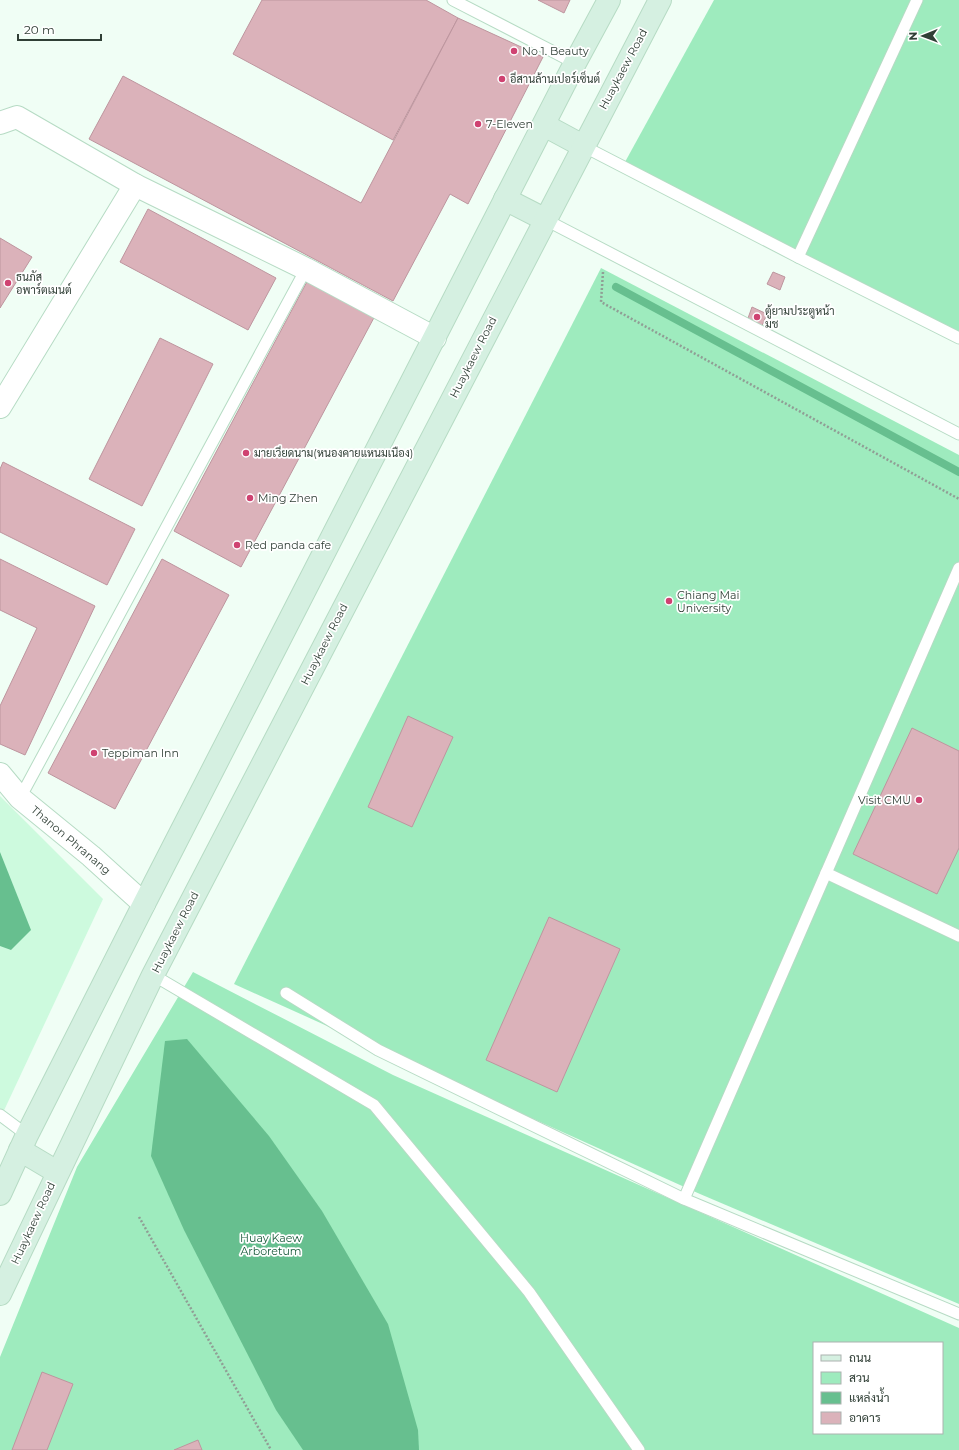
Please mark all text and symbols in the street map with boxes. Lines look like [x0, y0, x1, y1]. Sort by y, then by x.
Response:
scale bar [18, 16, 101, 42]
north arrow [903, 16, 943, 56]
text: 20 m [24, 22, 55, 37]
street label: Huaykaew Road [596, 26, 650, 112]
text: N [906, 32, 920, 41]
place label: No 1. Beauty [522, 44, 589, 58]
marker: No 1. Beauty [509, 46, 519, 56]
place label: อีสานล้านเปอร์เซ็นต์ [510, 70, 600, 86]
marker: อีสานล้านเปอร์เซ็นต์ [497, 74, 507, 84]
place label: 7-Eleven [486, 117, 533, 131]
marker: 7-Eleven [473, 119, 483, 129]
place label: ธนภัส อพาร์ตเมนต์ [16, 270, 72, 297]
marker: ธนภัส อพาร์ตเมนต์ [3, 278, 13, 288]
place label: ตู้ยามประตูหน้า มช [765, 304, 834, 331]
marker: ตู้ยามประตูหน้า มช [752, 312, 762, 322]
street label: Huaykaew Road [446, 314, 500, 400]
place label: มายเวียดนาม(หนองคายแหนมเนือง) [254, 445, 413, 460]
marker: มายเวียดนาม(หนองคายแหนมเนือง) [241, 448, 251, 458]
place label: Ming Zhen [258, 491, 318, 505]
marker: Ming Zhen [245, 493, 255, 503]
place label: Red panda cafe [245, 538, 331, 552]
marker: Red panda cafe [232, 540, 242, 550]
place label: Chiang Mai University [677, 588, 740, 615]
marker: Chiang Mai University [664, 596, 674, 606]
street label: Huaykaew Road [297, 601, 351, 687]
place label: Teppiman Inn [102, 746, 179, 760]
marker: Teppiman Inn [89, 748, 99, 758]
place label: Visit CMU [858, 793, 911, 807]
marker: Visit CMU [914, 795, 924, 805]
street label: Thanon Phranang [28, 803, 114, 877]
street label: Huaykaew Road [148, 889, 202, 975]
street label: Huaykaew Road [8, 1180, 58, 1266]
park label: Huay Kaew Arboretum [240, 1231, 302, 1258]
legend [813, 1342, 943, 1434]
text: ถนน [849, 1350, 872, 1365]
text: สวน [849, 1370, 870, 1385]
text: แหล่งน้ำ [849, 1387, 889, 1405]
text: อาคาร [849, 1410, 881, 1425]

